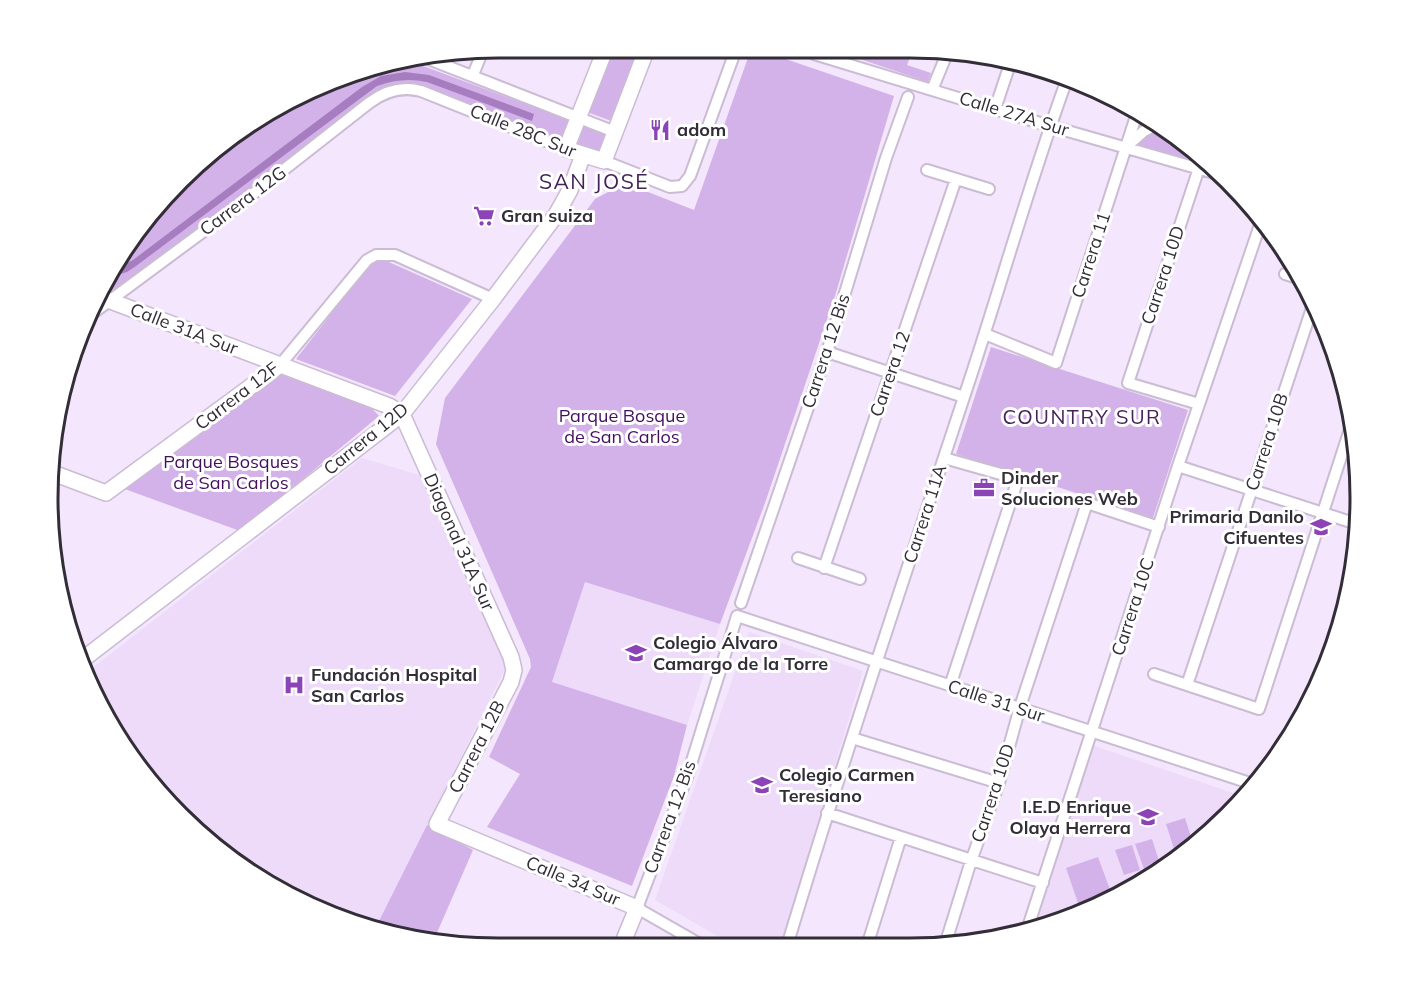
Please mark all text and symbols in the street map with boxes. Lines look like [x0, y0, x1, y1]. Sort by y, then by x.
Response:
street label: Calle 27A Sur [956, 86, 1072, 141]
street label: Calle 28C Sur [467, 99, 580, 162]
restaurant icon: adom [648, 118, 672, 142]
place label: adom [677, 118, 726, 141]
street label: Carrera 12G [195, 161, 290, 241]
district label: SAN JOSÉ [539, 168, 649, 194]
supermarket icon: Gran suiza [472, 204, 496, 228]
place label: Gran suiza [501, 204, 593, 227]
street label: Carrera 11 [1066, 209, 1115, 301]
street label: Carrera 10D [1136, 223, 1189, 327]
street label: Carrera 12 Bis [796, 291, 855, 411]
street label: Calle 31A Sur [127, 297, 242, 360]
street label: Carrera 12 [864, 328, 915, 420]
street label: Carrera 12F [190, 357, 283, 435]
street label: Carrera 10B [1240, 390, 1293, 494]
street label: Carrera 12D [319, 397, 413, 480]
park label: Parque Bosque de San Carlos [559, 404, 685, 448]
district label: COUNTRY SUR [1003, 404, 1161, 429]
park label: Parque Bosques de San Carlos [163, 450, 299, 494]
street label: Carrera 11A [898, 462, 951, 566]
place label: Dinder Soluciones Web [1001, 466, 1138, 510]
street label: Diagonal 31A Sur [419, 470, 500, 614]
office icon: Dinder Soluciones Web [972, 476, 996, 500]
place label: Primaria Danilo Cifuentes [1169, 505, 1304, 549]
school or university icon: Primaria Danilo Cifuentes [1309, 515, 1333, 539]
street label: Carrera 10C [1106, 555, 1159, 659]
place label: Colegio Álvaro Camargo de la Torre [653, 631, 828, 675]
school or university icon: Colegio Álvaro Camargo de la Torre [624, 641, 648, 665]
place label: Fundación Hospital San Carlos [311, 663, 477, 707]
hospital icon: Fundación Hospital San Carlos [282, 673, 306, 697]
street label: Calle 31 Sur [945, 674, 1048, 727]
street label: Carrera 12B [443, 696, 510, 797]
street label: Carrera 10D [966, 741, 1019, 845]
street label: Carrera 12 Bis [638, 757, 701, 877]
place label: Colegio Carmen Teresiano [779, 763, 915, 807]
school or university icon: Colegio Carmen Teresiano [750, 773, 774, 797]
place label: I.E.D Enrique Olaya Herrera [1010, 795, 1131, 839]
school or university icon: I.E.D Enrique Olaya Herrera [1136, 805, 1160, 829]
street label: Calle 34 Sur [523, 850, 624, 911]

